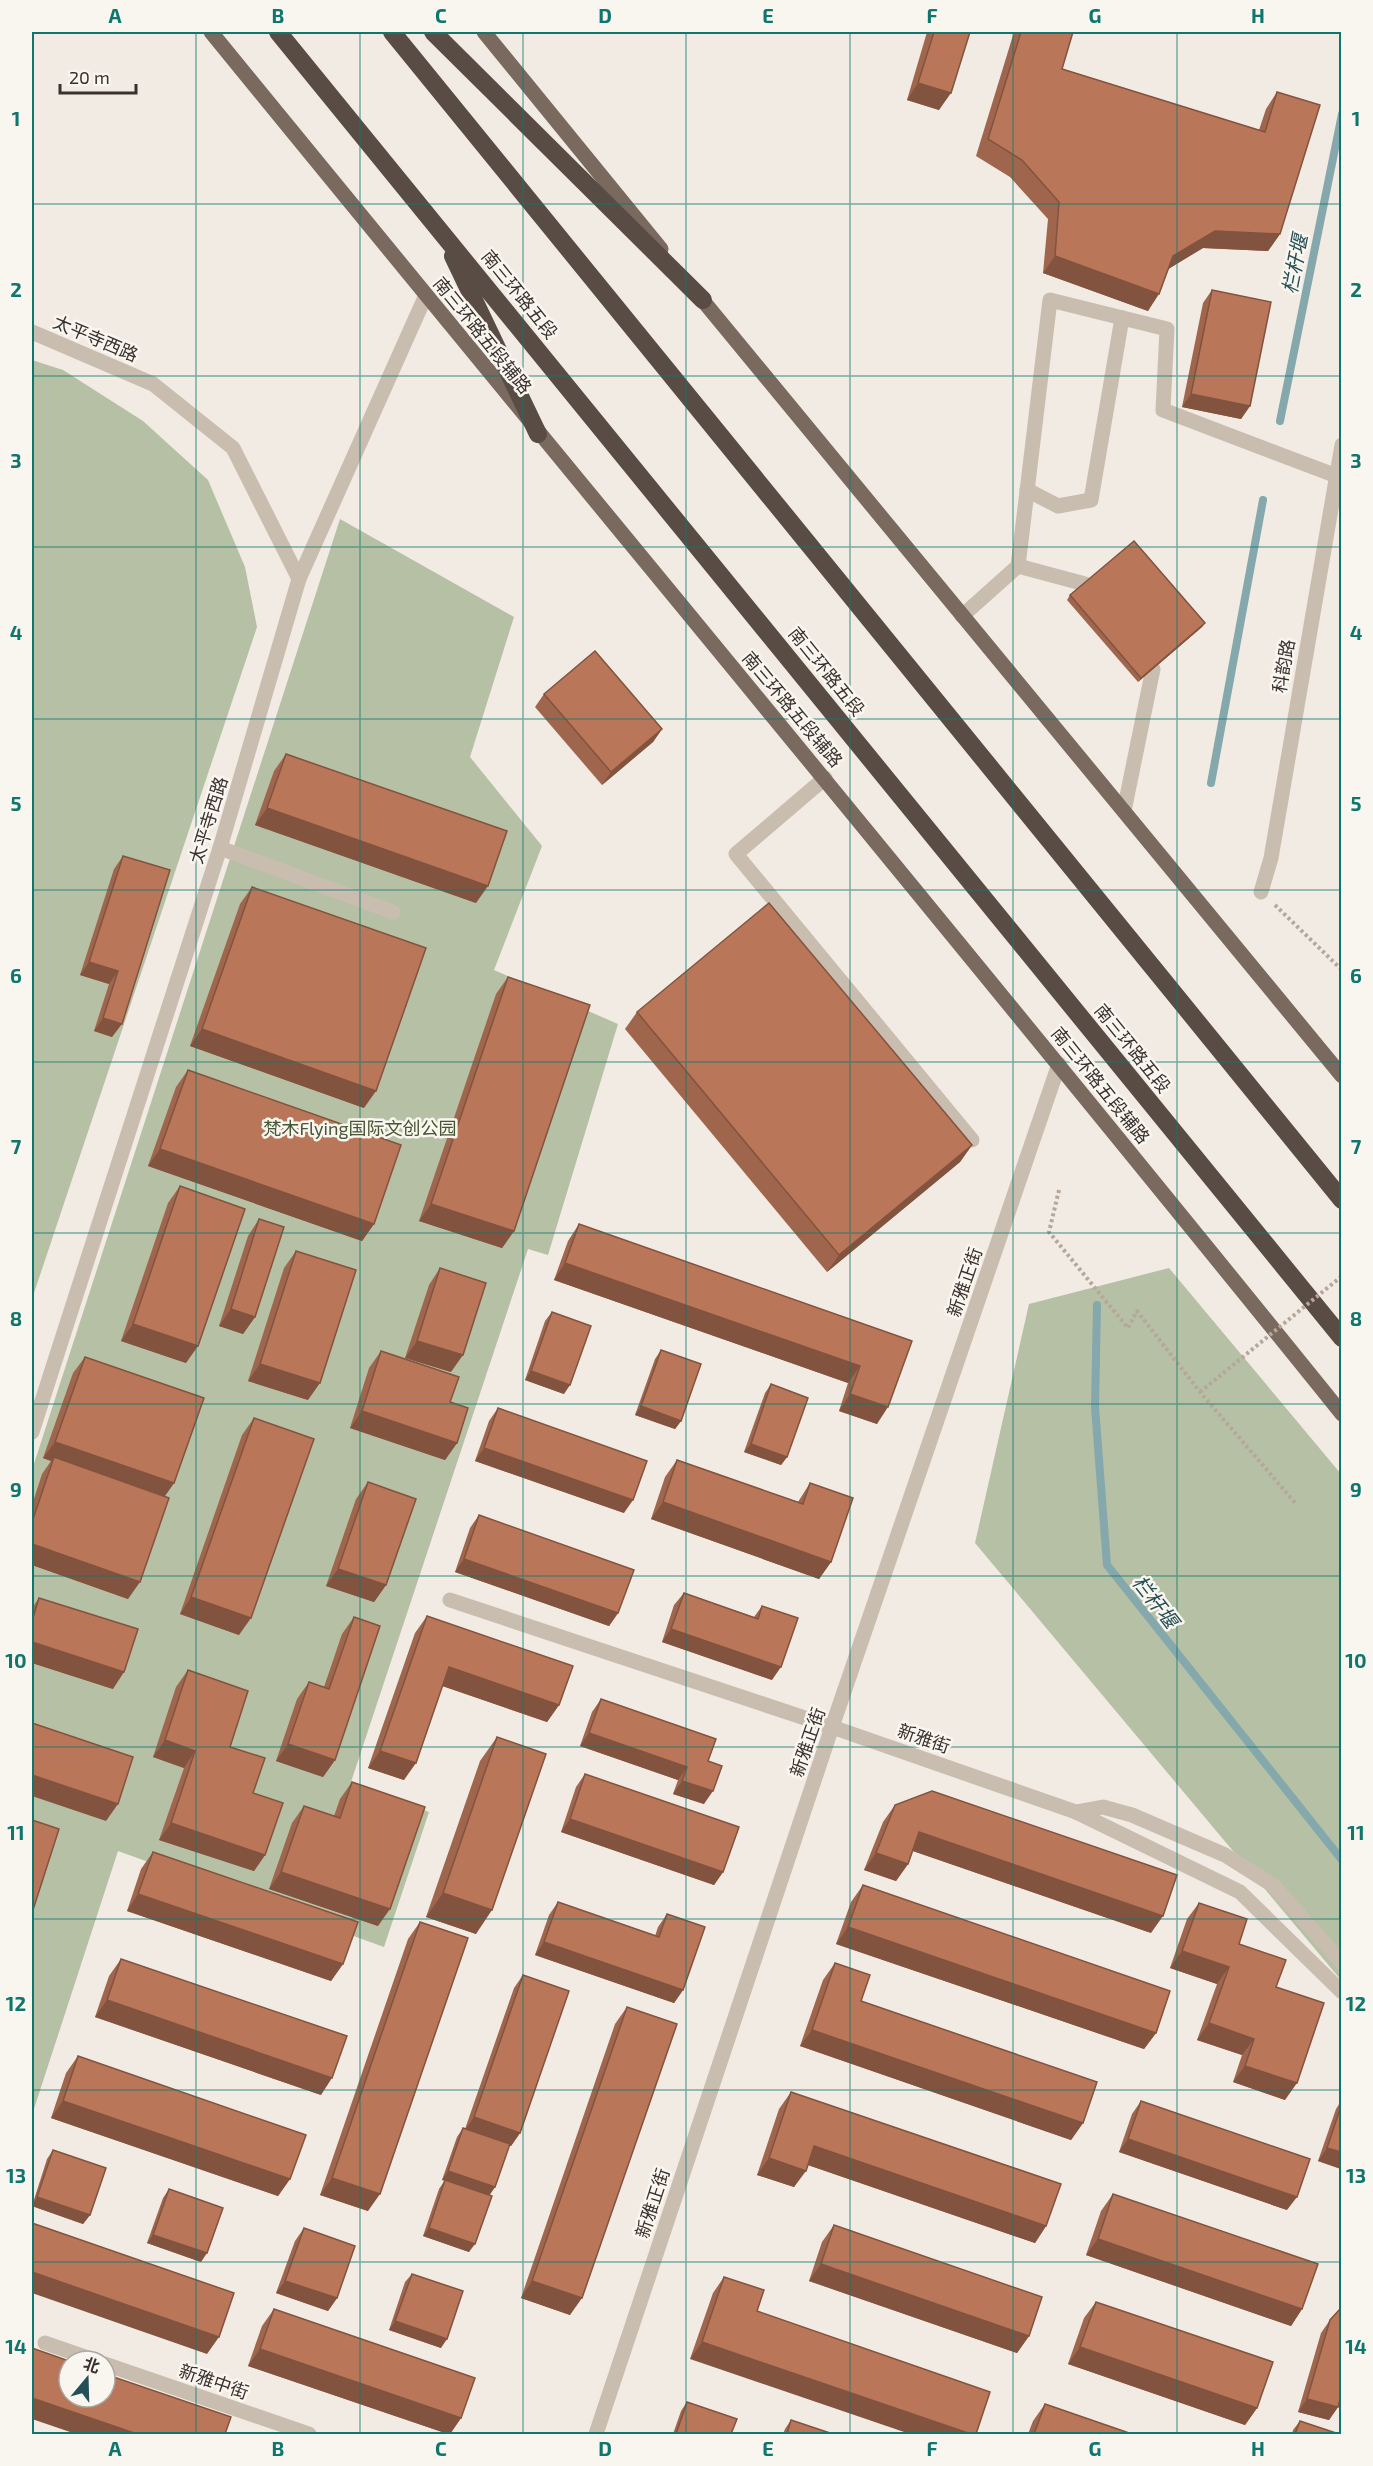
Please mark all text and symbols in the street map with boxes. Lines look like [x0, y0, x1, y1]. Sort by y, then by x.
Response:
text: A [108, 3, 122, 27]
text: B [272, 3, 284, 27]
text: C [435, 3, 447, 27]
text: D [598, 3, 612, 27]
text: E [762, 3, 774, 27]
text: F [926, 3, 938, 27]
text: G [1089, 3, 1101, 27]
text: H [1251, 3, 1265, 27]
scale bar [60, 57, 136, 95]
text: 20 m [69, 66, 110, 88]
text: 1 [12, 106, 20, 130]
text: 1 [1352, 106, 1360, 130]
water label: 栏杆堰 [1276, 229, 1312, 296]
street label: 南三环路五段 [477, 245, 563, 343]
street label: 南三环路五段辅路 [429, 272, 537, 398]
text: 2 [10, 277, 22, 301]
text: 2 [1350, 277, 1362, 301]
street label: 太平寺西路 [50, 310, 142, 366]
text: 3 [10, 448, 22, 472]
text: 3 [1350, 448, 1362, 472]
text: 4 [10, 620, 23, 644]
text: 4 [1350, 620, 1363, 644]
street label: 南三环路五段 [784, 622, 870, 720]
street label: 科韵路 [1267, 638, 1299, 694]
street label: 南三环路五段辅路 [738, 647, 848, 771]
street label: 太平寺西路 [184, 774, 232, 866]
text: 5 [10, 791, 22, 815]
text: 5 [1350, 791, 1362, 815]
text: 6 [10, 963, 22, 987]
text: 6 [1350, 963, 1362, 987]
street label: 南三环路五段 [1090, 999, 1176, 1097]
street label: 南三环路五段辅路 [1047, 1022, 1155, 1148]
park label: 梵木Flying国际文创公园 [263, 1117, 457, 1139]
text: 7 [11, 1134, 22, 1158]
text: 7 [1351, 1134, 1362, 1158]
street label: 新雅正街 [942, 1244, 986, 1320]
text: 8 [10, 1306, 22, 1330]
text: 8 [1350, 1306, 1362, 1330]
text: 9 [10, 1477, 22, 1501]
text: 9 [1350, 1477, 1362, 1501]
water label: 栏杆堰 [1128, 1570, 1186, 1634]
text: 10 [5, 1648, 27, 1672]
text: 10 [1345, 1648, 1367, 1672]
street label: 新雅正街 [785, 1704, 829, 1780]
street label: 新雅街 [895, 1719, 953, 1757]
text: 11 [7, 1820, 25, 1844]
text: 11 [1347, 1820, 1365, 1844]
text: 12 [6, 1991, 26, 2015]
text: 12 [1346, 1991, 1366, 2015]
text: 13 [6, 2163, 26, 2187]
text: 13 [1346, 2163, 1366, 2187]
street label: 新雅正街 [630, 2165, 674, 2241]
text: 14 [5, 2334, 27, 2358]
text: 14 [1345, 2334, 1367, 2358]
north arrow [57, 2349, 117, 2409]
text: 北 [81, 2353, 103, 2376]
street label: 新雅中街 [176, 2359, 252, 2403]
text: A [108, 2436, 122, 2460]
text: B [272, 2436, 284, 2460]
text: C [435, 2436, 447, 2460]
text: D [598, 2436, 612, 2460]
text: E [762, 2436, 774, 2460]
text: F [926, 2436, 938, 2460]
text: G [1089, 2436, 1101, 2460]
text: H [1251, 2436, 1265, 2460]

